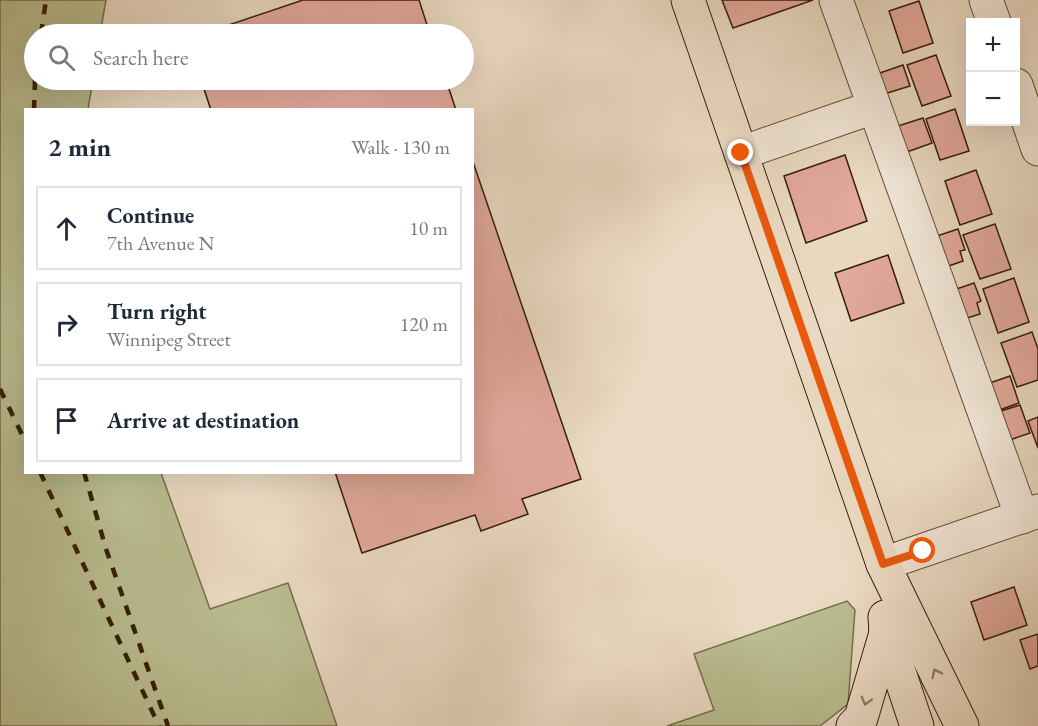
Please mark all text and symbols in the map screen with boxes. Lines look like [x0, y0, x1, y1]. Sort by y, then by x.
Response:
map controls [966, 18, 1020, 126]
button: + [966, 18, 1020, 72]
search box [24, 24, 474, 90]
icon: search [45, 41, 78, 74]
text: Search here [93, 43, 188, 72]
button: − [966, 72, 1020, 126]
text: 2 min [48, 130, 111, 164]
text: Walk · 130 m [351, 134, 450, 160]
route end [727, 139, 753, 165]
text: Continue [107, 201, 194, 230]
icon: ahead [50, 212, 83, 245]
text: 10 m [409, 215, 448, 241]
text: 7th Avenue N [107, 230, 214, 256]
text: Turn right [107, 297, 206, 326]
icon: right [50, 308, 83, 341]
text: 120 m [400, 311, 448, 337]
text: Winnipeg Street [107, 326, 231, 352]
icon: arrive [50, 404, 83, 437]
text: Arrive at destination [107, 406, 299, 435]
route start [909, 537, 935, 563]
one-way arrow [932, 669, 944, 680]
one-way arrow [861, 695, 873, 706]

